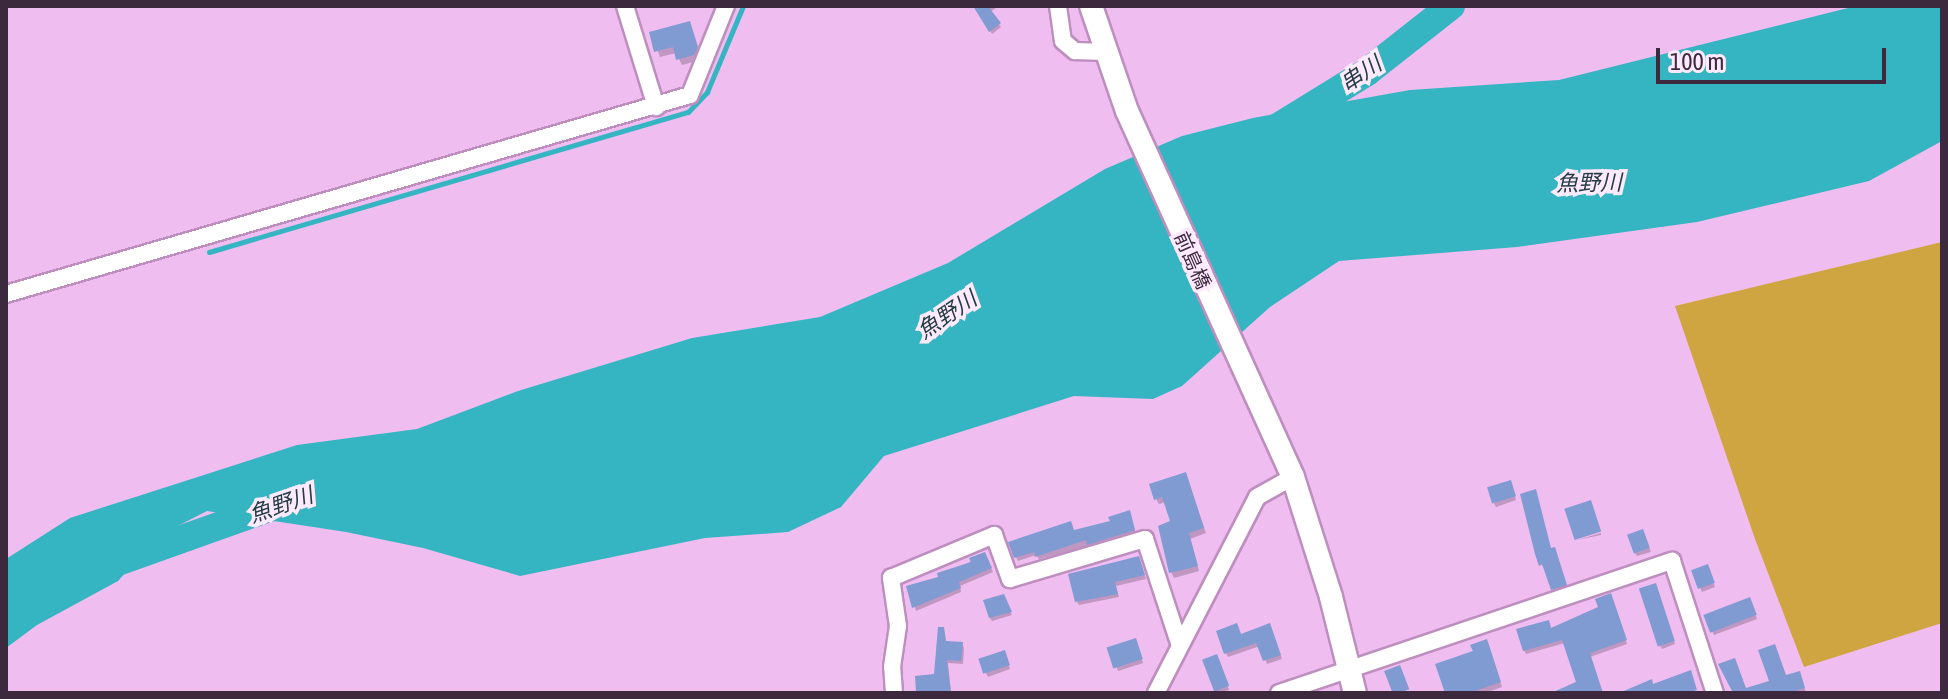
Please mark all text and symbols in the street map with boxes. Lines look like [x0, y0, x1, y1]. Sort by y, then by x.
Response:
scale bar [1660, 32, 1890, 82]
text: 100 m [1670, 48, 1724, 75]
water label: 串川 [1335, 51, 1387, 97]
water label: 魚野川 [1556, 169, 1622, 197]
street label: 前島橋 [1170, 228, 1216, 292]
water label: 魚野川 [912, 286, 982, 344]
water label: 魚野川 [246, 482, 316, 528]

